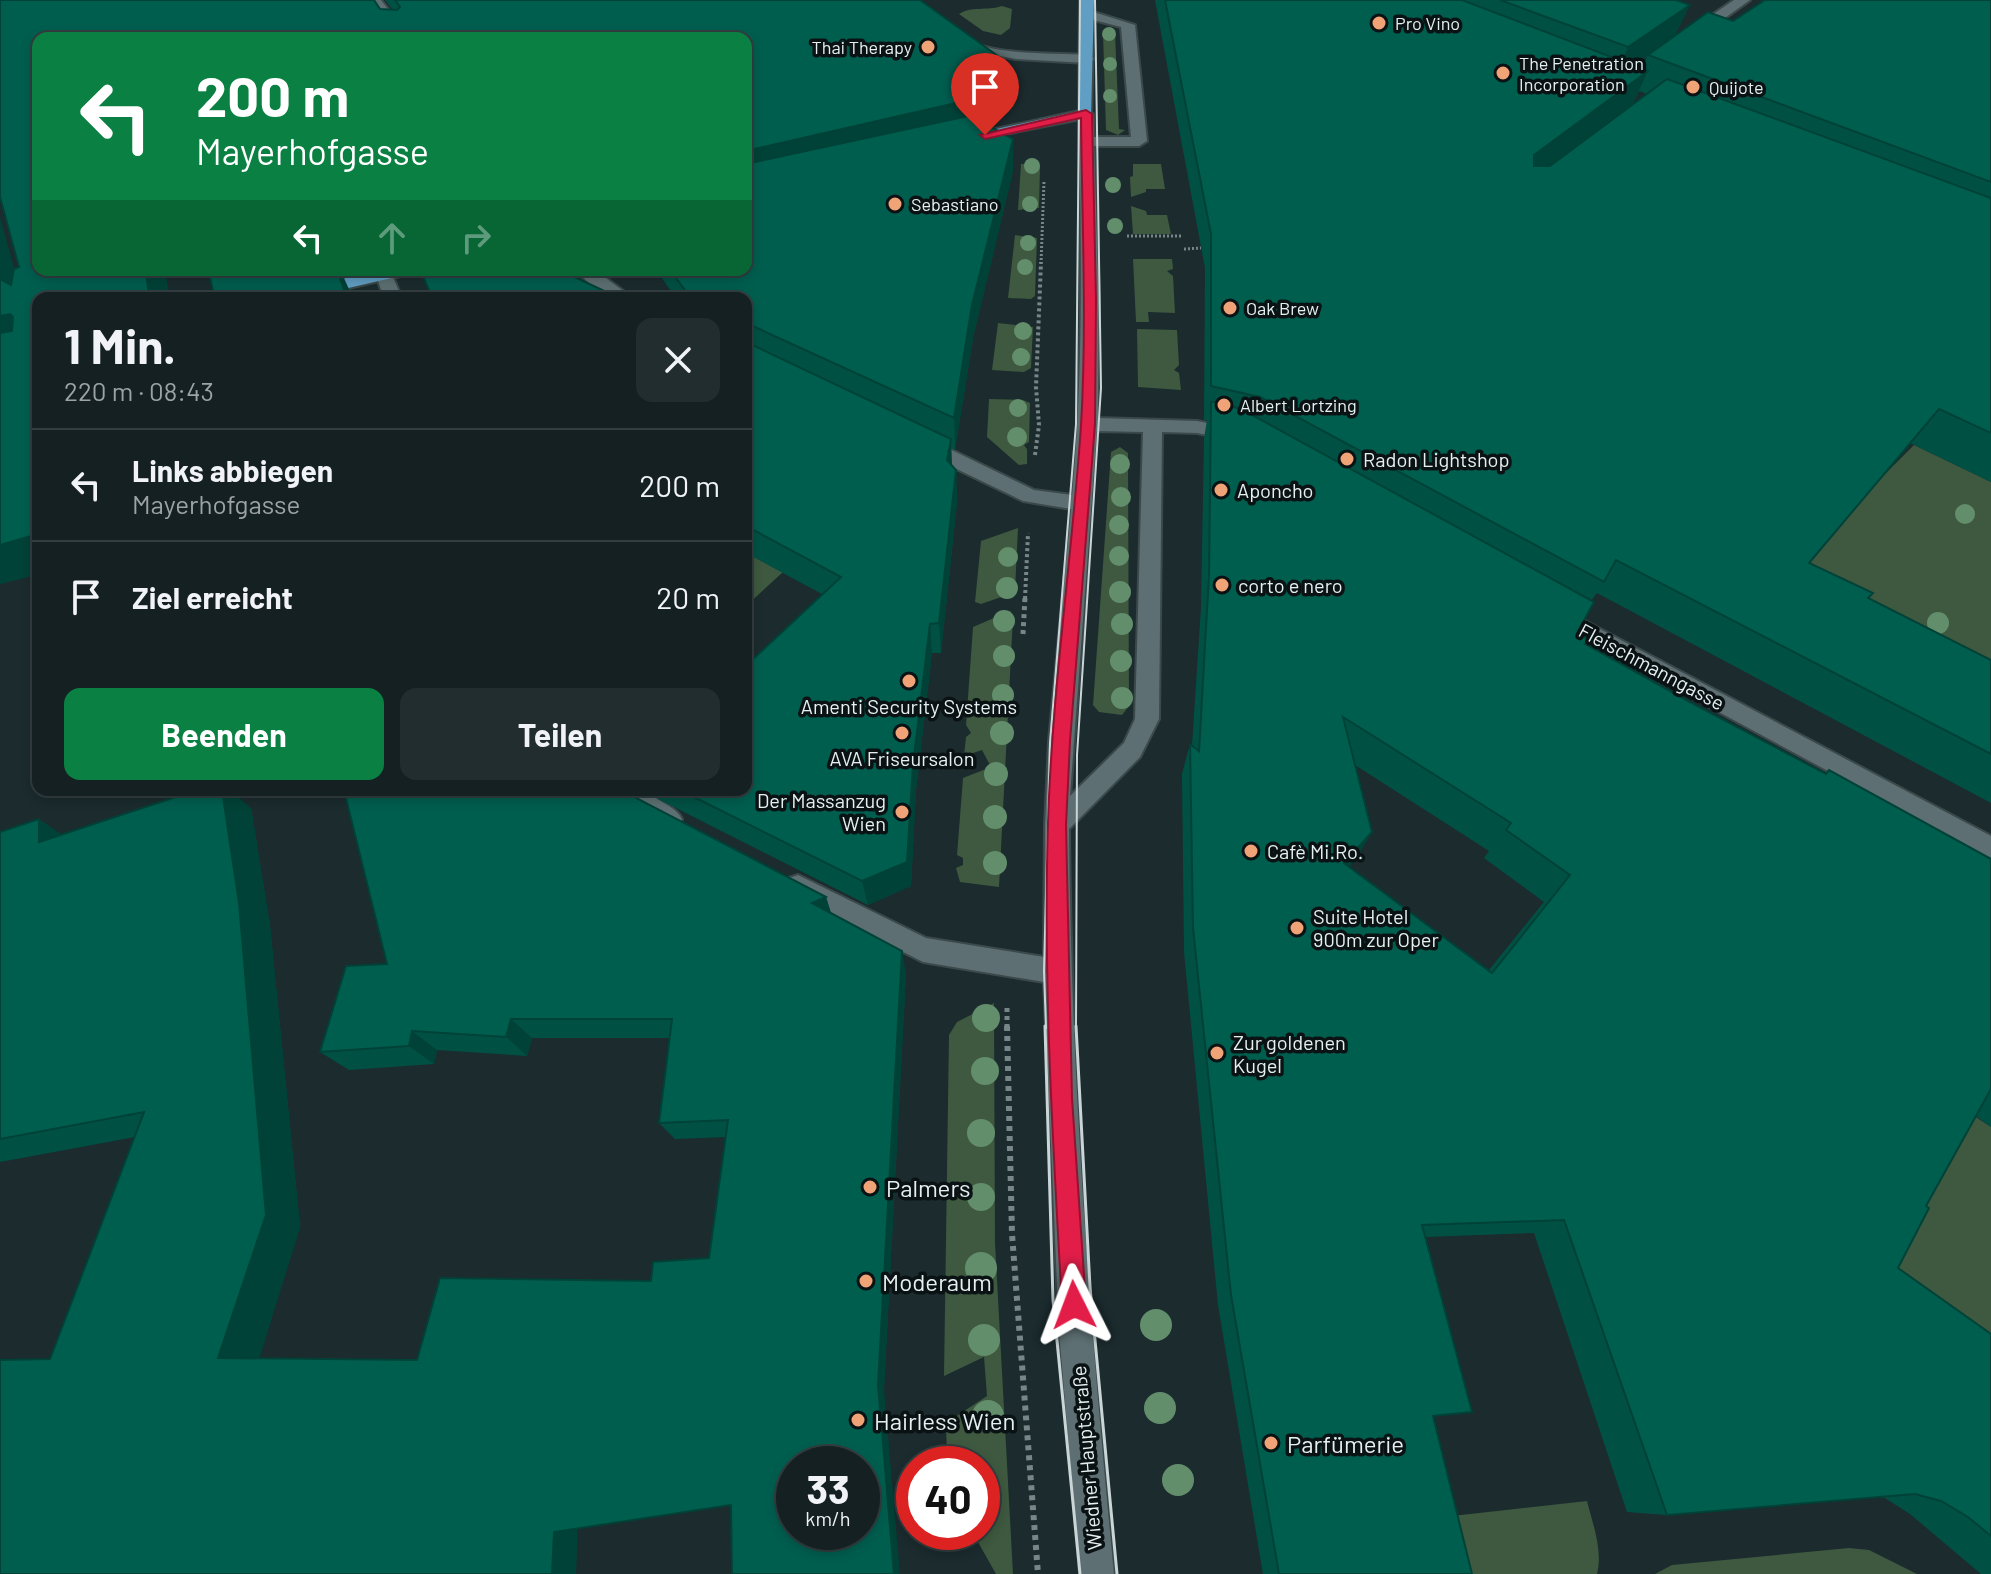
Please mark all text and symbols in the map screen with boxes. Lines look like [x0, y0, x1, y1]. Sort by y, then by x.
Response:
place label: Pro Vino [1395, 12, 1460, 34]
marker: Pro Vino [1370, 14, 1388, 32]
place label: Thai Therapy [811, 36, 912, 58]
marker: Thai Therapy [919, 38, 937, 56]
place label: The Penetration Incorporation [1519, 52, 1644, 95]
pin [951, 53, 1019, 135]
text: 200 m [196, 61, 349, 128]
icon: left [64, 64, 168, 168]
marker: The Penetration Incorporation [1494, 64, 1512, 82]
icon: arrive [963, 65, 1007, 109]
place label: Quijote [1709, 76, 1764, 98]
marker: Quijote [1684, 78, 1702, 96]
text: Mayerhofgasse [196, 129, 429, 172]
place label: Sebastiano [911, 193, 999, 215]
marker: Sebastiano [886, 195, 904, 213]
icon: left [286, 216, 330, 260]
icon: ahead [370, 216, 414, 260]
icon: right [454, 216, 498, 260]
place label: Oak Brew [1246, 297, 1319, 319]
marker: Oak Brew [1221, 299, 1239, 317]
text: 1 Min. [64, 316, 176, 374]
button: close [636, 318, 720, 402]
text: 220 m · 08:43 [64, 375, 214, 406]
place label: Albert Lortzing [1240, 394, 1357, 416]
marker: Albert Lortzing [1215, 396, 1233, 414]
place label: Radon Lightshop [1363, 447, 1509, 471]
marker: Radon Lightshop [1338, 450, 1356, 468]
text: Links abbiegen [132, 452, 333, 488]
icon: left [64, 463, 108, 507]
text: 200 m [639, 467, 720, 503]
place label: Aponcho [1237, 478, 1314, 502]
marker: Aponcho [1212, 481, 1230, 499]
text: Mayerhofgasse [132, 488, 300, 519]
place label: corto e nero [1238, 573, 1343, 597]
icon: arrive [64, 575, 108, 619]
marker: corto e nero [1213, 576, 1231, 594]
text: Ziel erreicht [132, 579, 293, 615]
text: 20 m [656, 579, 720, 615]
street label: Fleischmanngasse [1575, 618, 1729, 714]
marker: Amenti Security Systems [900, 672, 918, 690]
button: Beenden [64, 688, 384, 780]
button: Teilen [400, 688, 720, 780]
place label: Amenti Security Systems [801, 694, 1017, 718]
marker: AVA Friseursalon [893, 724, 911, 742]
place label: AVA Friseursalon [829, 746, 975, 770]
place label: Der Massanzug Wien [757, 788, 886, 835]
marker: Der Massanzug Wien [893, 803, 911, 821]
place label: Cafè Mi.Ro. [1267, 839, 1363, 863]
marker: Cafè Mi.Ro. [1242, 842, 1260, 860]
place label: Suite Hotel 900m zur Oper [1313, 904, 1439, 951]
marker: Suite Hotel 900m zur Oper [1288, 919, 1306, 937]
place label: Zur goldenen Kugel [1233, 1030, 1346, 1077]
marker: Zur goldenen Kugel [1208, 1044, 1226, 1062]
place label: Palmers [886, 1173, 971, 1202]
marker: Palmers [861, 1178, 879, 1196]
position arrow [1032, 1263, 1116, 1347]
place label: Moderaum [882, 1267, 992, 1296]
marker: Moderaum [857, 1272, 875, 1290]
street label: Wiedner Hauptstraße [1066, 1365, 1106, 1551]
place label: Hairless Wien [874, 1406, 1015, 1435]
marker: Hairless Wien [849, 1411, 867, 1429]
place label: Parfümerie [1287, 1429, 1404, 1458]
marker: Parfümerie [1262, 1434, 1280, 1452]
speed limit sign: 40 [896, 1446, 1000, 1550]
text: 33 [806, 1464, 850, 1512]
text: km/h [805, 1506, 851, 1530]

